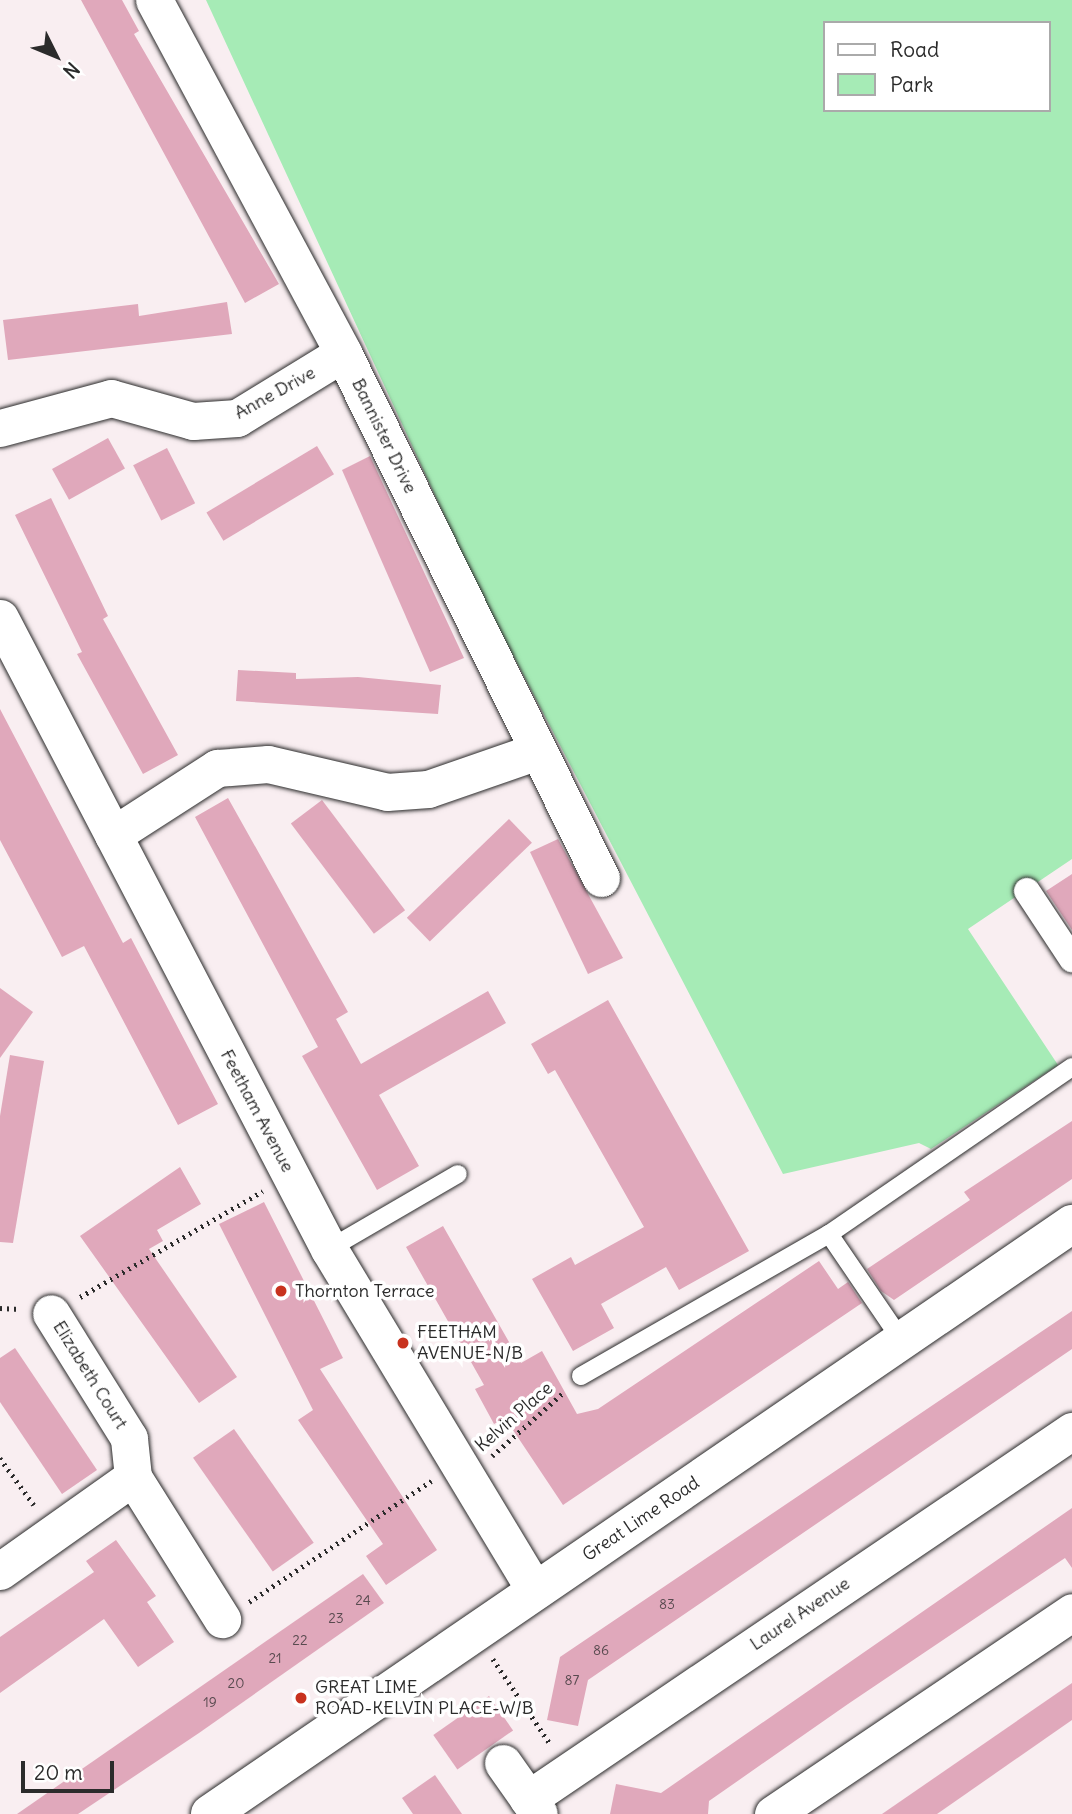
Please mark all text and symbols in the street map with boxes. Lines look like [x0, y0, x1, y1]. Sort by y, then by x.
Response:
north arrow [21, 21, 91, 91]
legend [824, 21, 1051, 112]
text: Road [890, 36, 939, 63]
text: N [58, 57, 85, 83]
text: Park [890, 71, 933, 98]
street label: Anne Drive [231, 362, 319, 424]
street label: Bannister Drive [347, 375, 421, 497]
street label: Feetham Avenue [216, 1046, 298, 1176]
place label: Thornton Terrace [295, 1280, 434, 1302]
marker: Thornton Terrace [273, 1283, 289, 1299]
street label: Elizabeth Court [48, 1317, 132, 1433]
place label: FEETHAM AVENUE-N/B [417, 1322, 523, 1364]
marker: FEETHAM AVENUE-N/B [395, 1335, 411, 1351]
street label: Kelvin Place [471, 1378, 557, 1456]
street label: Great Lime Road [579, 1472, 703, 1566]
street label: Laurel Avenue [746, 1573, 854, 1655]
house number: 24 [355, 1592, 371, 1608]
house number: 83 [659, 1596, 675, 1612]
house number: 23 [328, 1610, 344, 1626]
house number: 22 [292, 1632, 308, 1648]
house number: 86 [593, 1642, 609, 1658]
house number: 21 [268, 1650, 282, 1666]
house number: 87 [565, 1672, 579, 1688]
house number: 20 [228, 1675, 244, 1691]
place label: GREAT LIME ROAD-KELVIN PLACE-W/B [315, 1677, 533, 1720]
marker: GREAT LIME ROAD-KELVIN PLACE-W/B [293, 1690, 309, 1706]
house number: 19 [203, 1694, 217, 1710]
scale bar [24, 1748, 117, 1792]
text: 20 m [34, 1759, 83, 1786]

